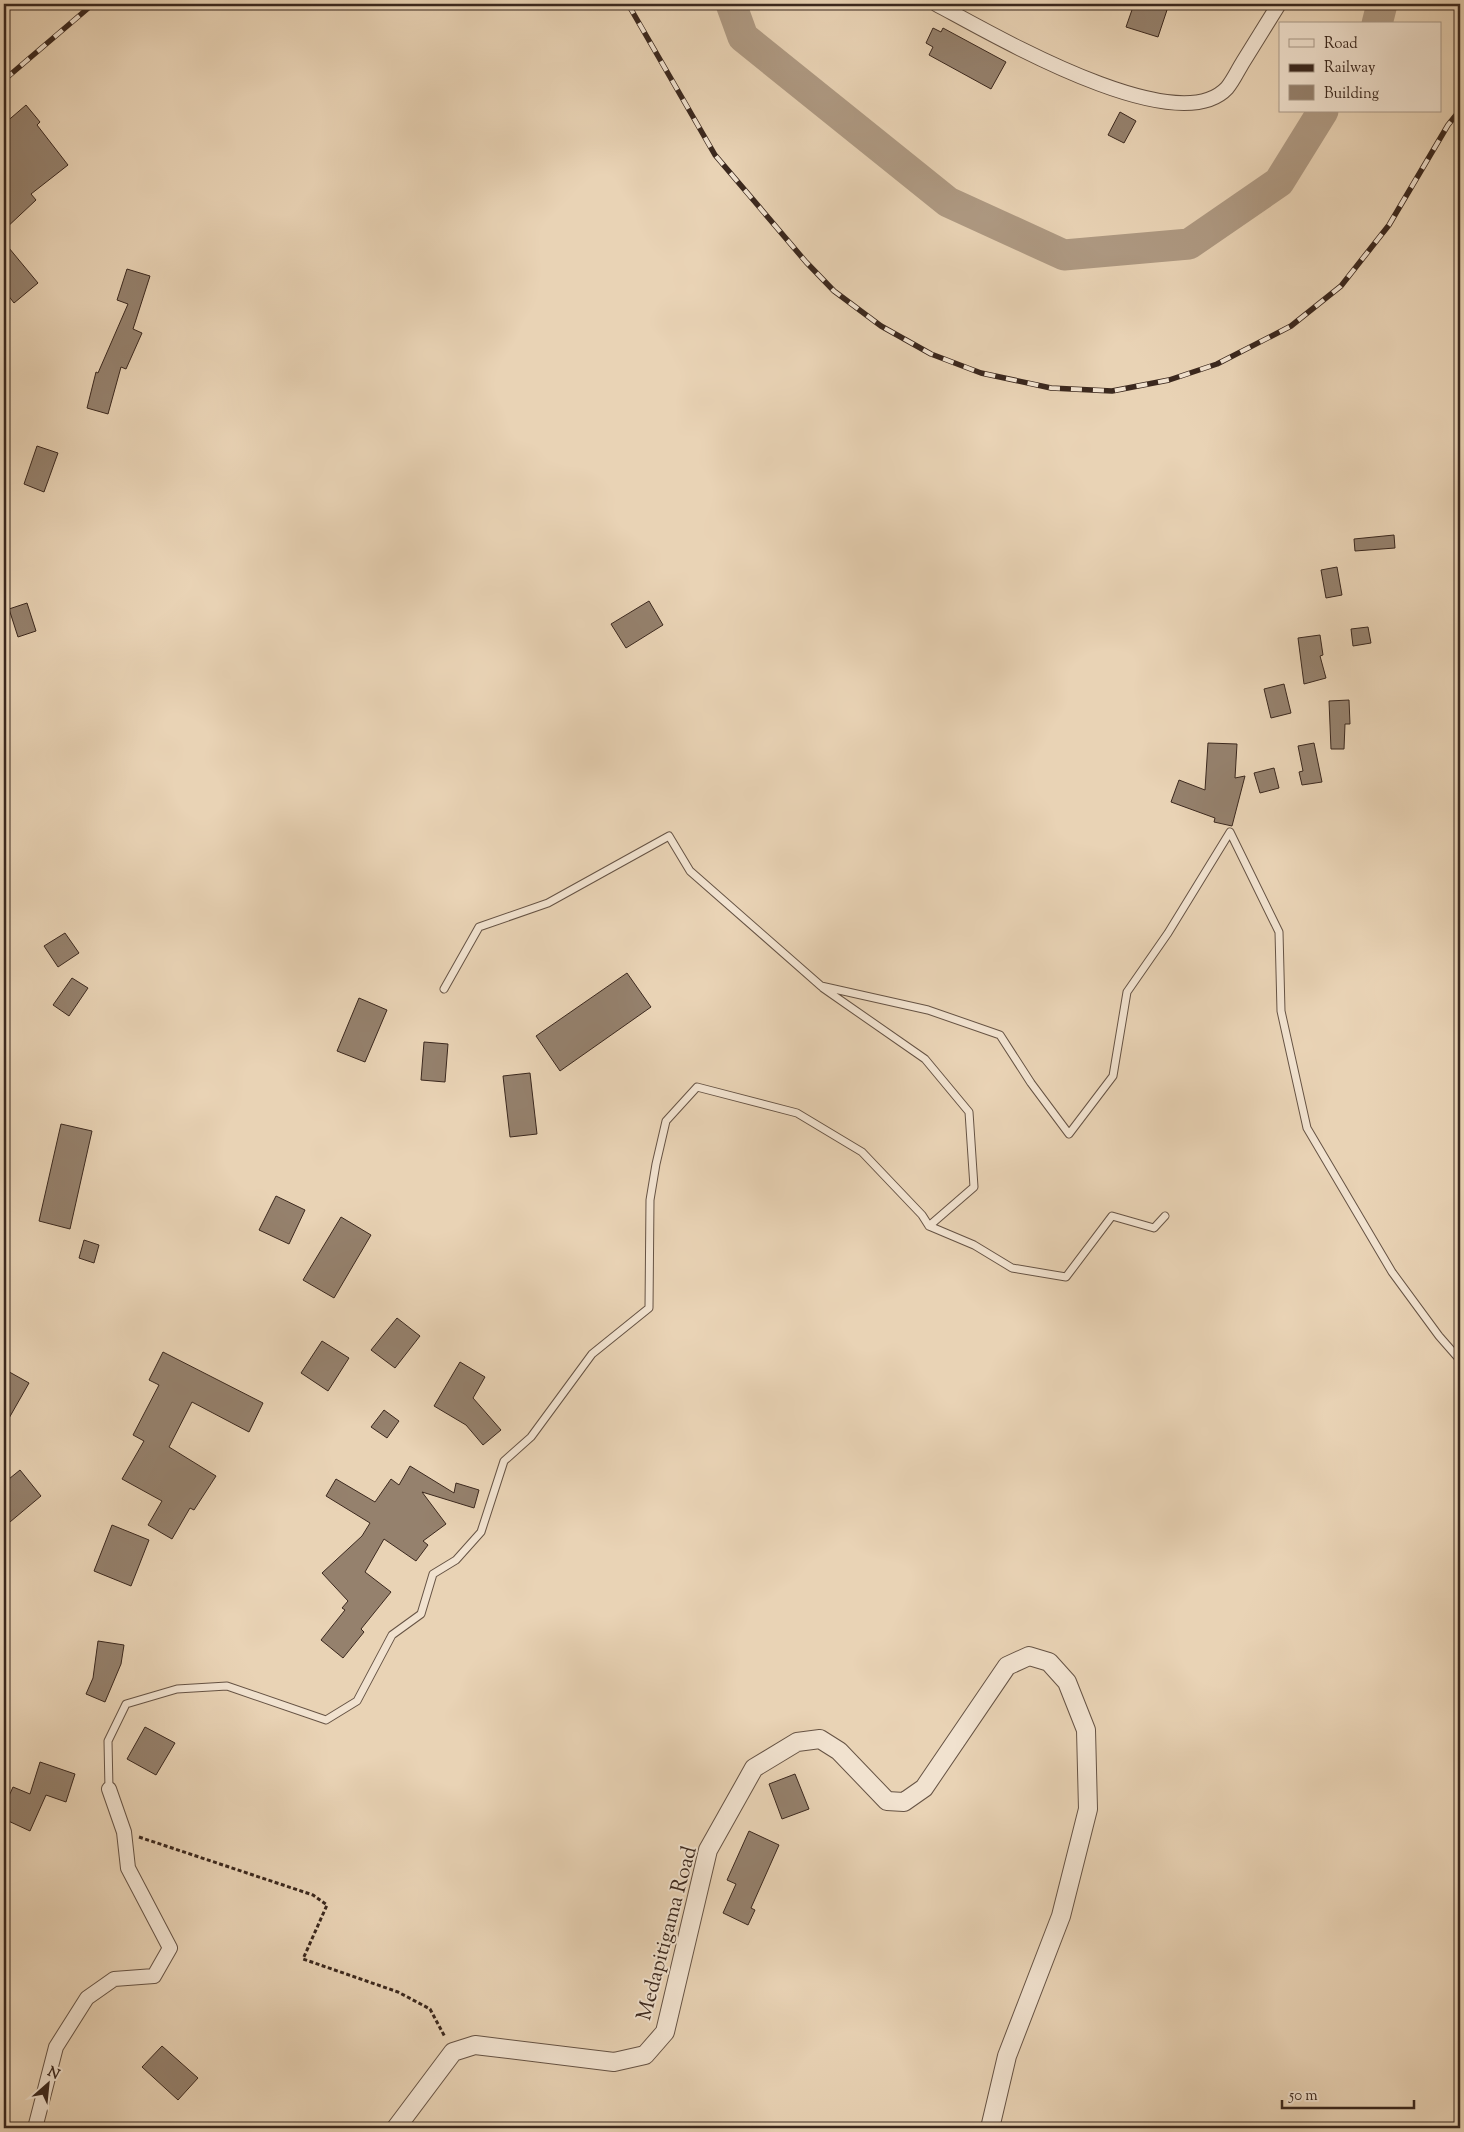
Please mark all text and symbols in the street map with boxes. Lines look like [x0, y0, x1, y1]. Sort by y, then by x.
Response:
legend [1279, 22, 1442, 112]
text: Road [1324, 34, 1358, 55]
text: Railway [1324, 58, 1376, 79]
text: Building [1324, 84, 1379, 105]
street label: Medapitigama Road [630, 1843, 706, 2024]
north arrow [22, 2060, 72, 2110]
text: N [43, 2063, 63, 2086]
scale bar [1282, 2077, 1414, 2109]
text: 50 m [1288, 2086, 1318, 2107]

